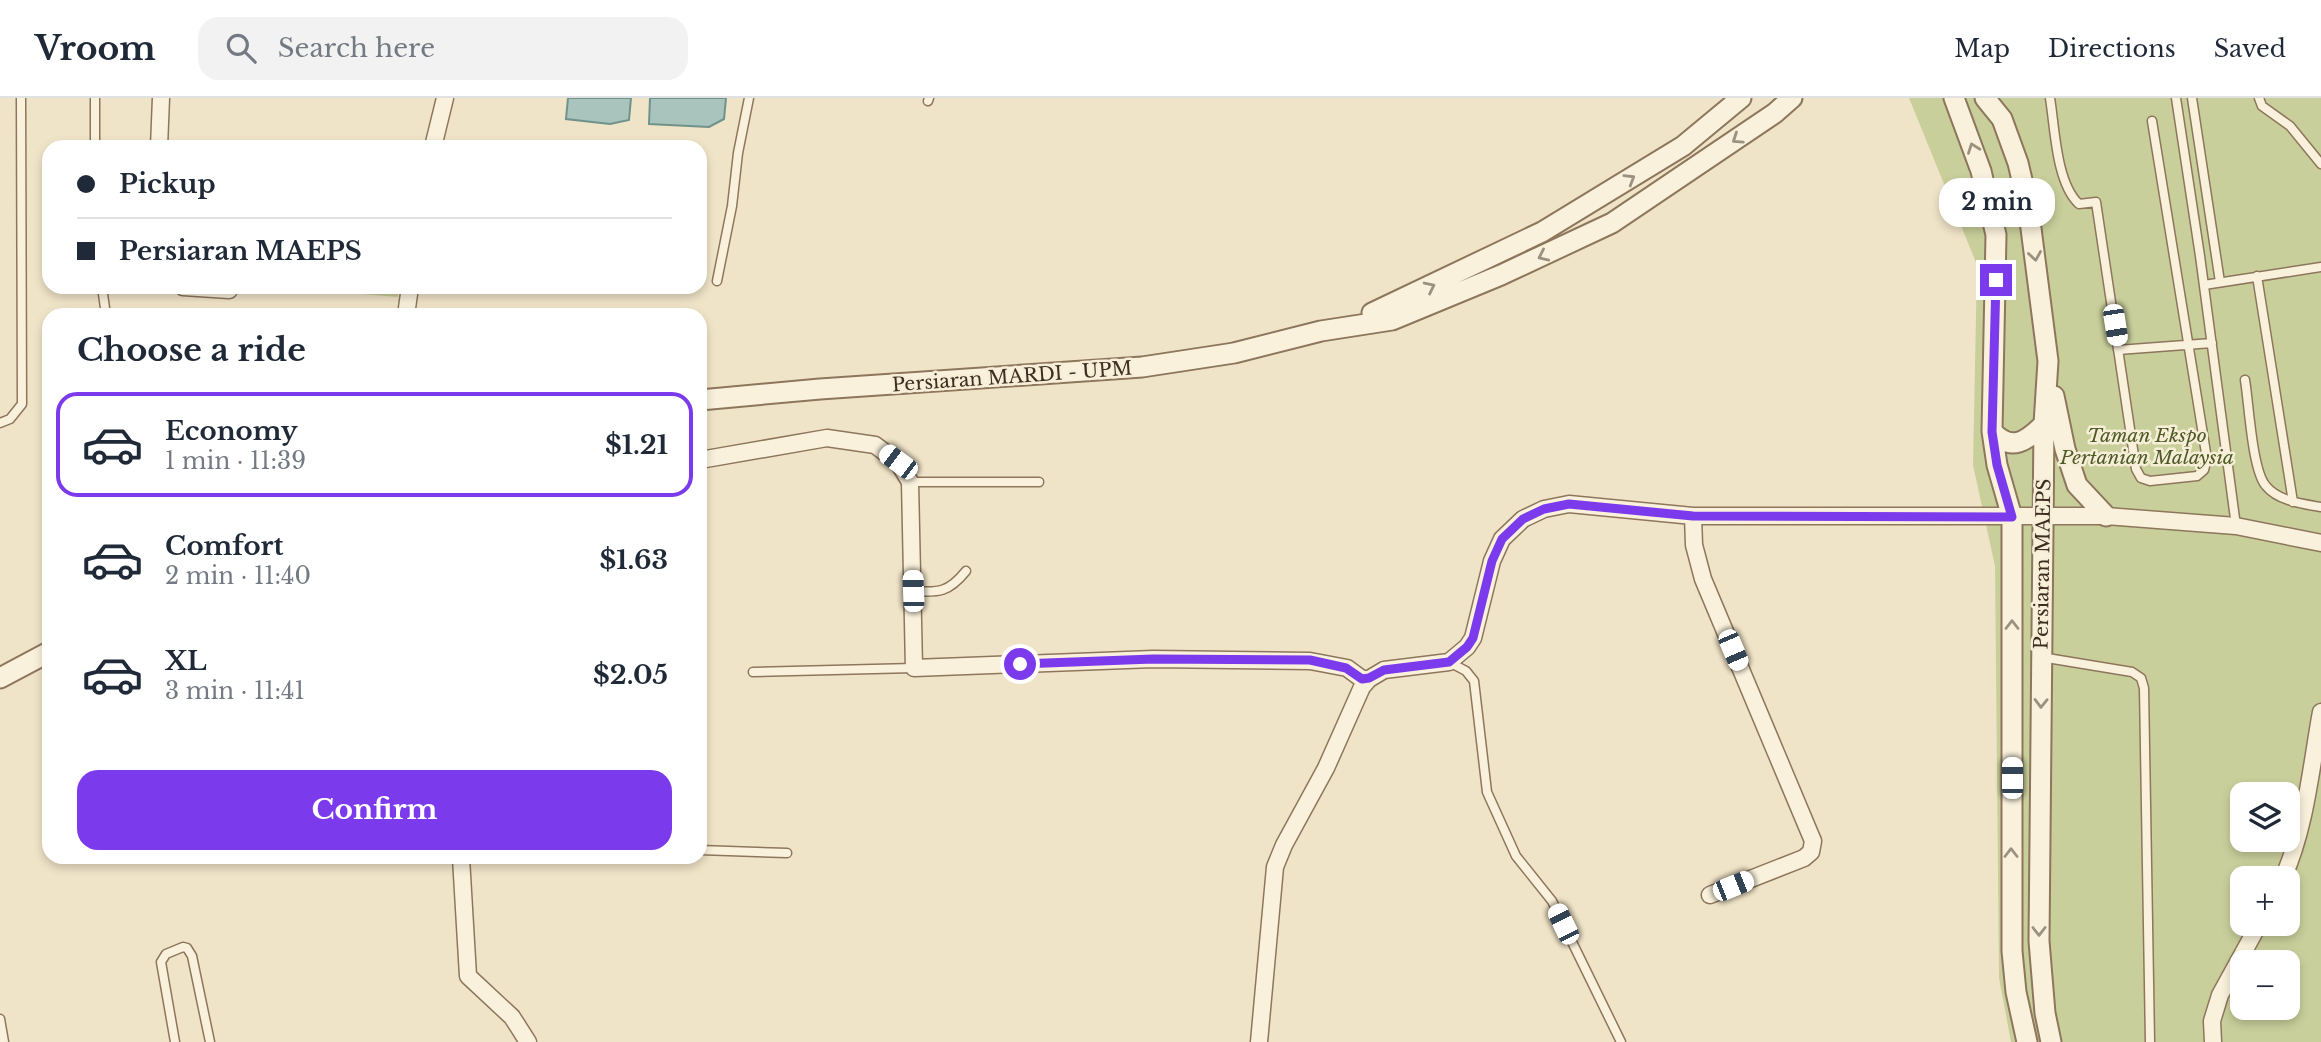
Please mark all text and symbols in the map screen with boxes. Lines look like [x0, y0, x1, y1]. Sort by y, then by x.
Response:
search box [198, 17, 688, 80]
text: Vroom [35, 28, 156, 69]
icon: search [222, 29, 260, 67]
text: Search here [278, 32, 435, 64]
text: Map [1954, 34, 2010, 63]
text: Directions [2048, 34, 2176, 63]
text: Saved [2214, 34, 2286, 63]
one-way arrow [1732, 130, 1745, 143]
one-way arrow [1967, 143, 1981, 155]
text: Pickup [119, 168, 216, 200]
one-way arrow [1622, 174, 1635, 187]
callout: 2 min [1938, 178, 2054, 228]
text: 2 min [1961, 188, 2033, 216]
text: Persiaran MAEPS [119, 235, 362, 267]
one-way arrow [1538, 247, 1550, 261]
one-way arrow [2028, 250, 2043, 262]
route end [1980, 264, 2012, 296]
one-way arrow [1423, 281, 1435, 295]
car [2102, 303, 2129, 347]
text: Choose a ride [77, 330, 306, 370]
street label: Persiaran MARDI - UPM [891, 357, 1133, 396]
icon: car [81, 413, 144, 476]
text: Economy [165, 415, 298, 447]
park label: Taman Ekspo Pertanian Malaysia [2059, 424, 2234, 469]
text: $1.21 [605, 429, 668, 461]
car [875, 441, 922, 483]
text: 1 min · 11:39 [165, 447, 306, 475]
street label: Persiaran MAEPS [2030, 478, 2055, 650]
icon: car [81, 528, 144, 591]
text: Comfort [165, 530, 283, 562]
text: $1.63 [599, 544, 668, 576]
text: 2 min · 11:40 [165, 562, 311, 590]
car [902, 570, 925, 612]
one-way arrow [2004, 619, 2020, 630]
car [1716, 627, 1751, 673]
icon: car [81, 643, 144, 706]
text: XL [165, 645, 207, 677]
route start [1004, 648, 1036, 680]
text: $2.05 [593, 659, 668, 691]
text: 3 min · 11:41 [165, 677, 305, 705]
one-way arrow [2033, 698, 2048, 709]
car [2002, 757, 2023, 799]
button: Confirm [77, 770, 672, 850]
map controls [2230, 782, 2300, 1020]
button: layers [2230, 782, 2300, 852]
one-way arrow [2004, 847, 2019, 858]
button: + [2230, 866, 2300, 936]
car [1710, 868, 1757, 904]
car [1545, 901, 1582, 947]
one-way arrow [2031, 926, 2047, 936]
button: − [2230, 950, 2300, 1020]

